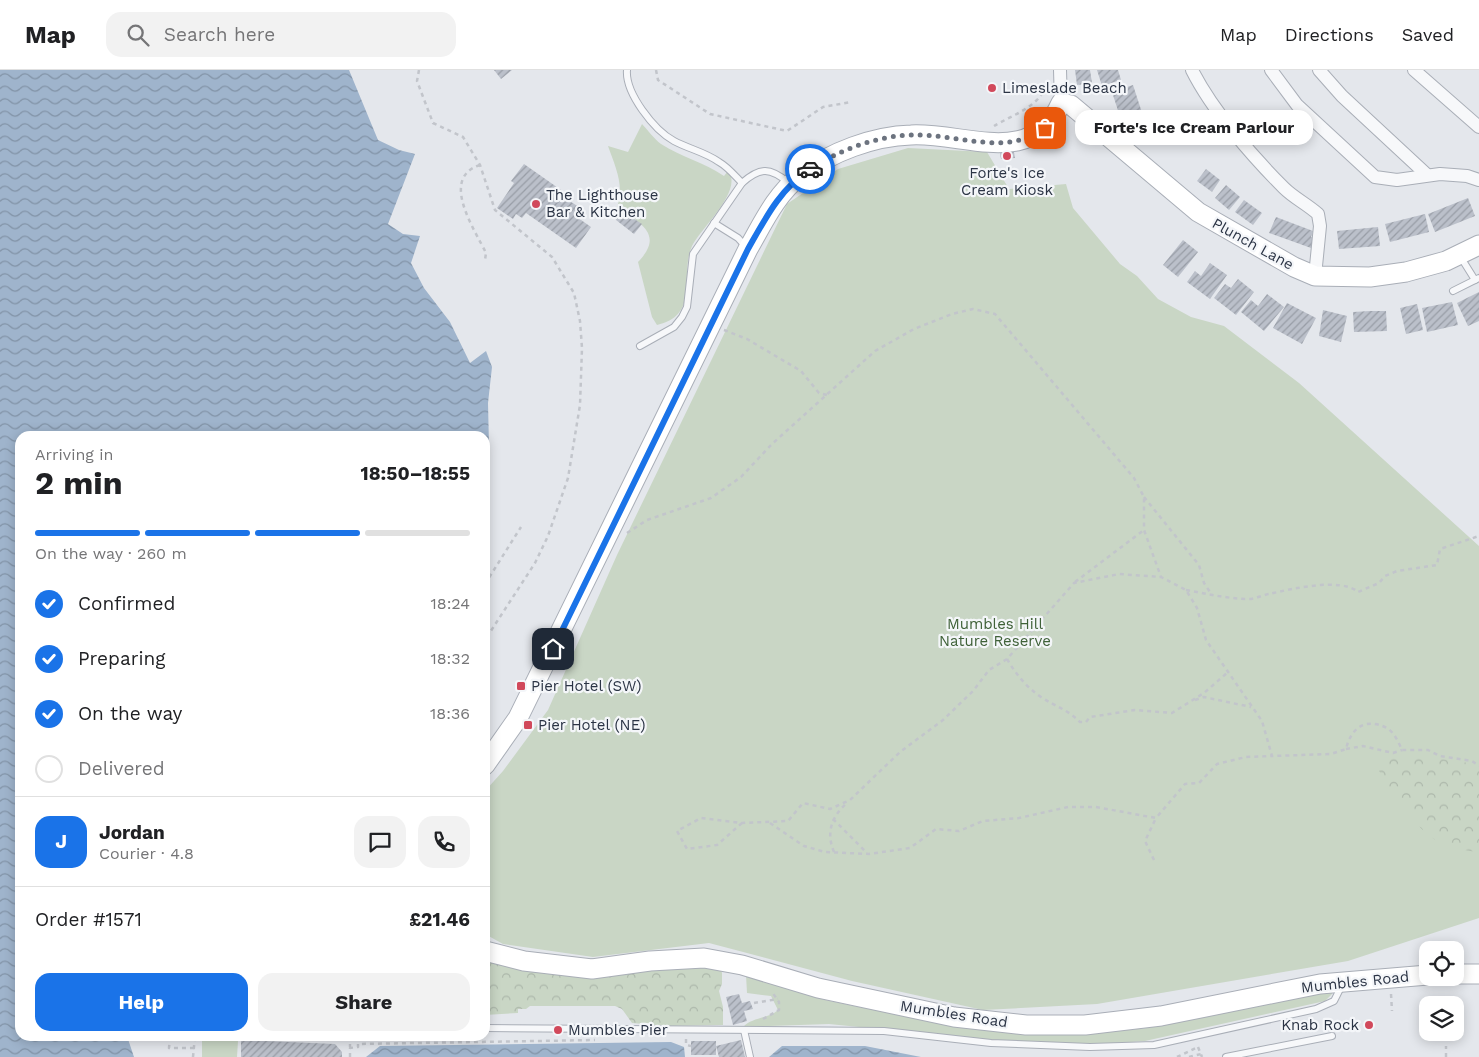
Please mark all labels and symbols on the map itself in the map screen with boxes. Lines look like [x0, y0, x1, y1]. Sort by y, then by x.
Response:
place label: Limeslade Beach [1002, 79, 1127, 97]
marker: Limeslade Beach [986, 82, 998, 94]
pin [1024, 107, 1066, 149]
callout: Forte's Ice Cream Parlour [1075, 110, 1312, 146]
courier [785, 144, 835, 194]
marker: Forte's Ice Cream Kiosk [1001, 150, 1013, 162]
place label: Forte's Ice Cream Kiosk [961, 164, 1053, 199]
place label: The Lighthouse Bar & Kitchen [546, 186, 658, 221]
marker: The Lighthouse Bar & Kitchen [530, 198, 542, 210]
street label: Plunch Lane [1209, 214, 1297, 274]
park label: Mumbles Hill Nature Reserve [939, 615, 1051, 650]
pin [532, 628, 574, 670]
place label: Pier Hotel (SW) [531, 677, 642, 695]
marker: Pier Hotel (SW) [515, 680, 527, 692]
place label: Pier Hotel (NE) [538, 716, 645, 734]
marker: Pier Hotel (NE) [522, 719, 534, 731]
street label: Mumbles Road [1300, 967, 1410, 997]
street label: Mumbles Road [899, 997, 1009, 1031]
place label: Knab Rock [1281, 1016, 1359, 1034]
marker: Knab Rock [1363, 1019, 1375, 1031]
place label: Mumbles Pier [568, 1021, 668, 1039]
marker: Mumbles Pier [552, 1024, 564, 1036]

